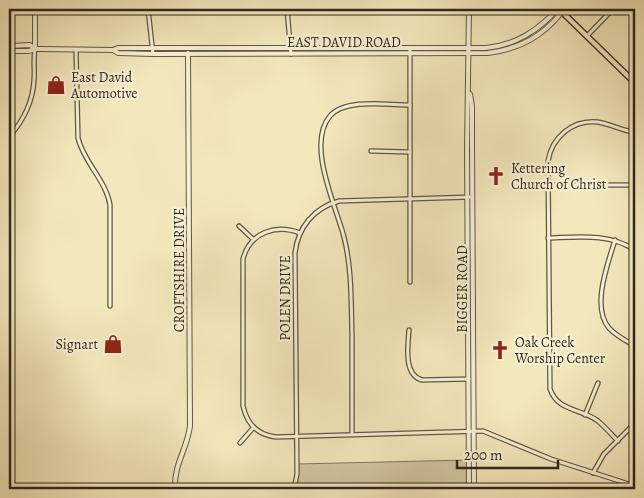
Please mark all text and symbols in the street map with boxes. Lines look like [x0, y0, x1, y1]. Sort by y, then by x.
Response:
street label: EAST DAVID ROAD [287, 33, 401, 52]
place label: East David Automotive [70, 68, 138, 103]
shop icon: East David Automotive [45, 74, 67, 96]
place label: Kettering Church of Christ [511, 159, 607, 194]
church icon: Kettering Church of Christ [485, 165, 507, 187]
street label: CROFTSHIRE DRIVE [170, 208, 189, 332]
street label: BIGGER ROAD [453, 245, 472, 333]
street label: POLEN DRIVE [276, 255, 295, 341]
shop icon: Signart [102, 333, 124, 355]
place label: Oak Creek Worship Center [514, 333, 606, 368]
place label: Signart [56, 335, 98, 354]
church icon: Oak Creek Worship Center [489, 339, 511, 361]
scale bar [457, 438, 558, 470]
text: 200 m [464, 445, 503, 465]

